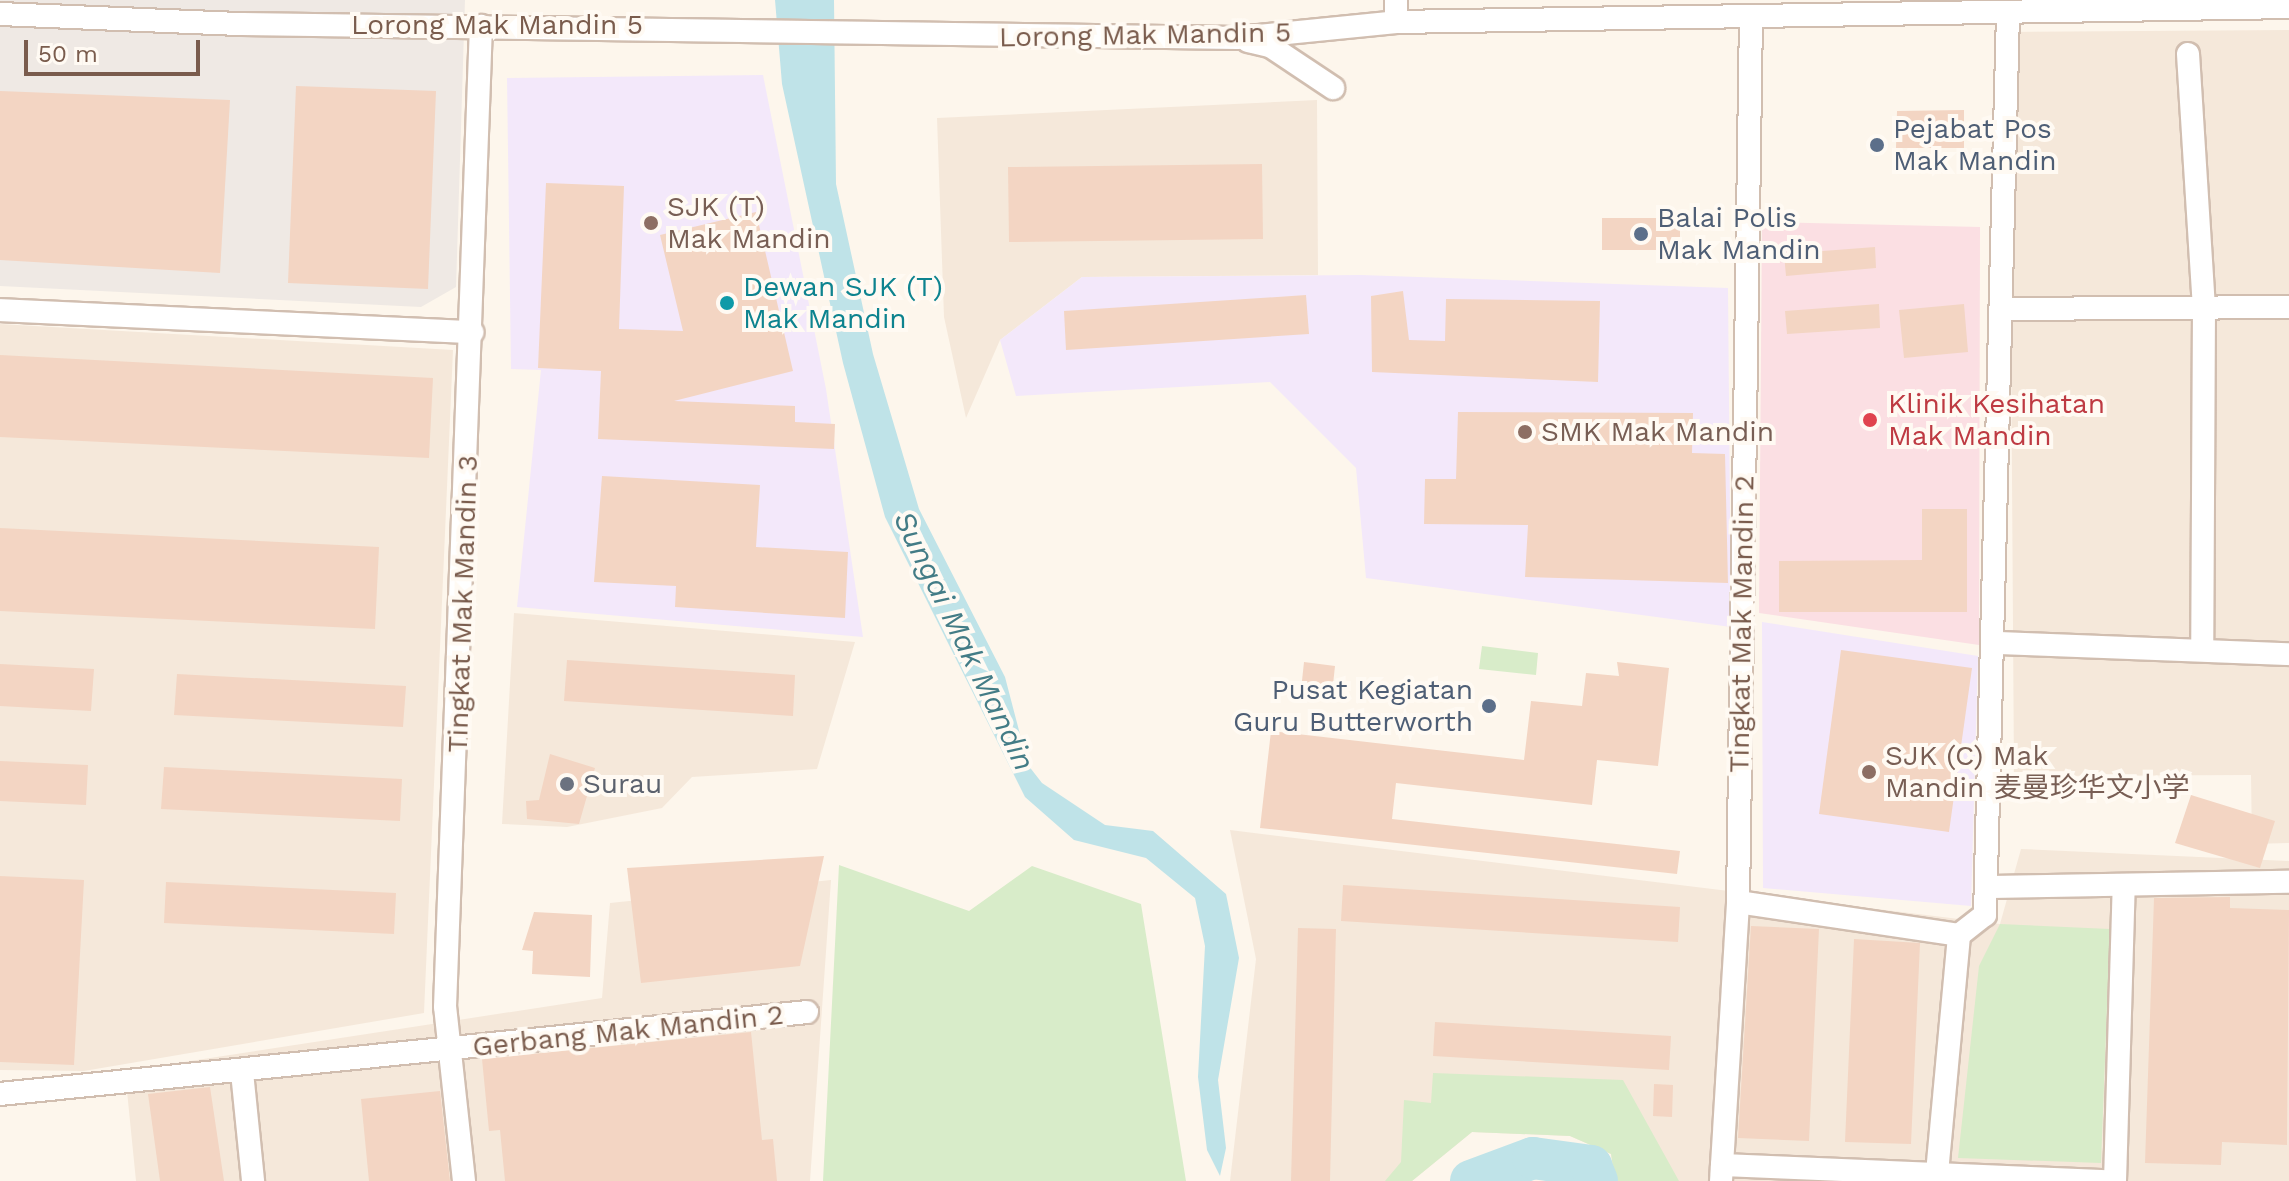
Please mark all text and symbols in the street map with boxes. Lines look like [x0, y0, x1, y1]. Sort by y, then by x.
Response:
street label: Lorong Mak Mandin 5 [351, 8, 643, 42]
street label: Lorong Mak Mandin 5 [998, 16, 1292, 54]
scale bar [28, 24, 204, 74]
text: 50 m [38, 40, 98, 68]
place label: Pejabat Pos Mak Mandin [1893, 112, 2057, 178]
marker: Pejabat Pos Mak Mandin [1868, 136, 1886, 154]
place label: SJK (T) Mak Mandin [667, 190, 831, 256]
place label: Balai Polis Mak Mandin [1657, 201, 1821, 267]
marker: SJK (T) Mak Mandin [642, 214, 660, 232]
marker: Balai Polis Mak Mandin [1632, 225, 1650, 243]
place label: Dewan SJK (T) Mak Mandin [743, 270, 943, 336]
marker: Dewan SJK (T) Mak Mandin [718, 294, 736, 312]
place label: Klinik Kesihatan Mak Mandin [1888, 387, 2106, 453]
marker: Klinik Kesihatan Mak Mandin [1859, 409, 1881, 431]
place label: SMK Mak Mandin [1541, 415, 1775, 449]
marker: SMK Mak Mandin [1516, 423, 1534, 441]
street label: Tingkat Mak Mandin 3 [441, 454, 485, 754]
street label: Tingkat Mak Mandin 2 [1723, 475, 1761, 773]
water label: Sungai Mak Mandin [885, 505, 1043, 777]
place label: Pusat Kegiatan Guru Butterworth [1233, 673, 1473, 739]
marker: Pusat Kegiatan Guru Butterworth [1480, 697, 1498, 715]
place label: SJK (C) Mak Mandin 麦曼珍华文小学 [1885, 739, 2190, 805]
marker: SJK (C) Mak Mandin 麦曼珍华文小学 [1860, 763, 1878, 781]
place label: Surau [583, 767, 662, 801]
marker: Surau [558, 775, 576, 793]
street label: Gerbang Mak Mandin 2 [471, 998, 785, 1064]

